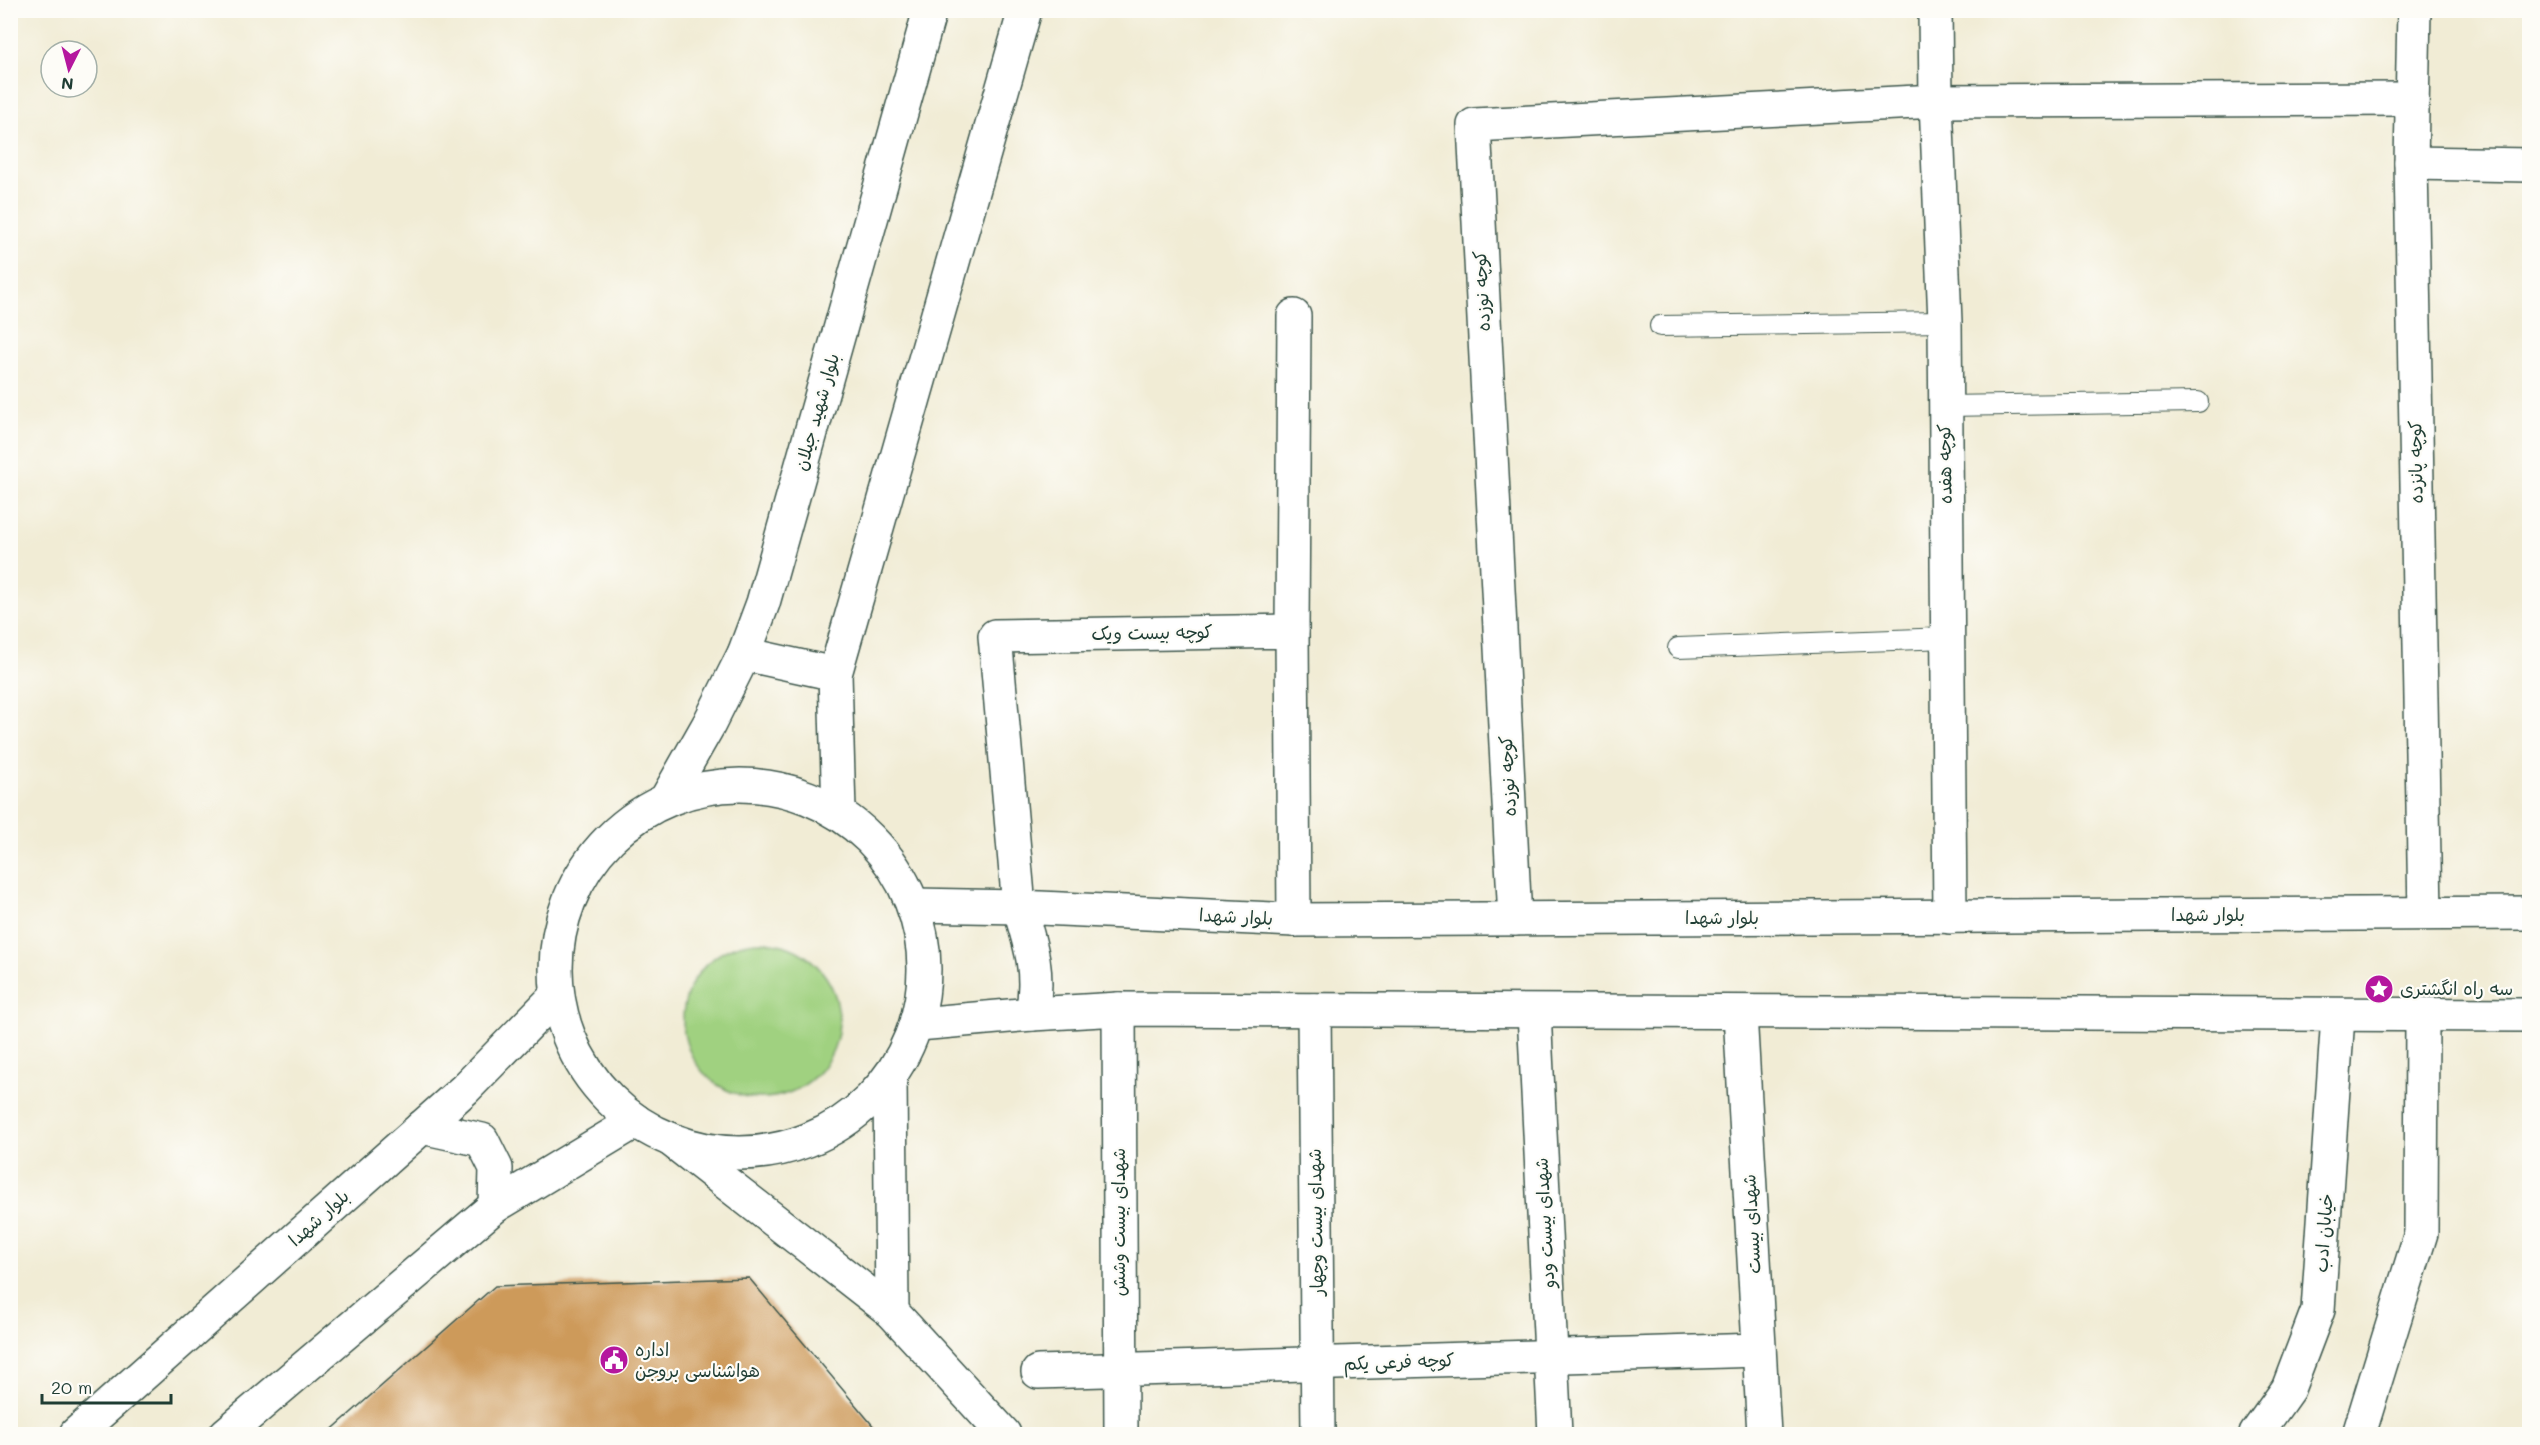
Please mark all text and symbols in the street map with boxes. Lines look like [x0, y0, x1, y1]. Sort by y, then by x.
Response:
north arrow [39, 39, 99, 99]
text: N [60, 73, 75, 95]
street label: کوچه نوزده [1467, 250, 1496, 332]
street label: بلوار شهید جیلان [788, 350, 844, 473]
street label: کوچه پانزده [2402, 420, 2429, 504]
street label: کوچه هفده [1931, 423, 1958, 504]
street label: کوچه بیست ویک [1091, 619, 1213, 646]
street label: کوچه نوزده [1493, 735, 1522, 817]
street label: بلوار شهدا [1198, 902, 1274, 930]
street label: بلوار شهدا [2171, 902, 2245, 926]
street label: بلوار شهدا [1685, 905, 1759, 929]
place icon: سه راه انگشتری [2363, 973, 2395, 1005]
place label: سه راه انگشتری [2400, 976, 2513, 1000]
street label: شهدای بیست وشش [1106, 1148, 1130, 1296]
street label: شهدای بیست وچهار [1302, 1148, 1329, 1298]
street label: شهدای بیست ودو [1529, 1157, 1559, 1290]
street label: شهدای بیست [1736, 1174, 1766, 1275]
street label: بلوار شهدا [283, 1184, 354, 1251]
street label: خیابان ادب [2308, 1193, 2338, 1273]
place label: اداره هواشناسی بروجن [635, 1337, 760, 1382]
public building icon: اداره هواشناسی بروجن [598, 1344, 630, 1376]
street label: کوچه فرعی یکم [1343, 1347, 1455, 1378]
scale bar [42, 1367, 171, 1405]
text: 20 m [51, 1375, 92, 1399]

